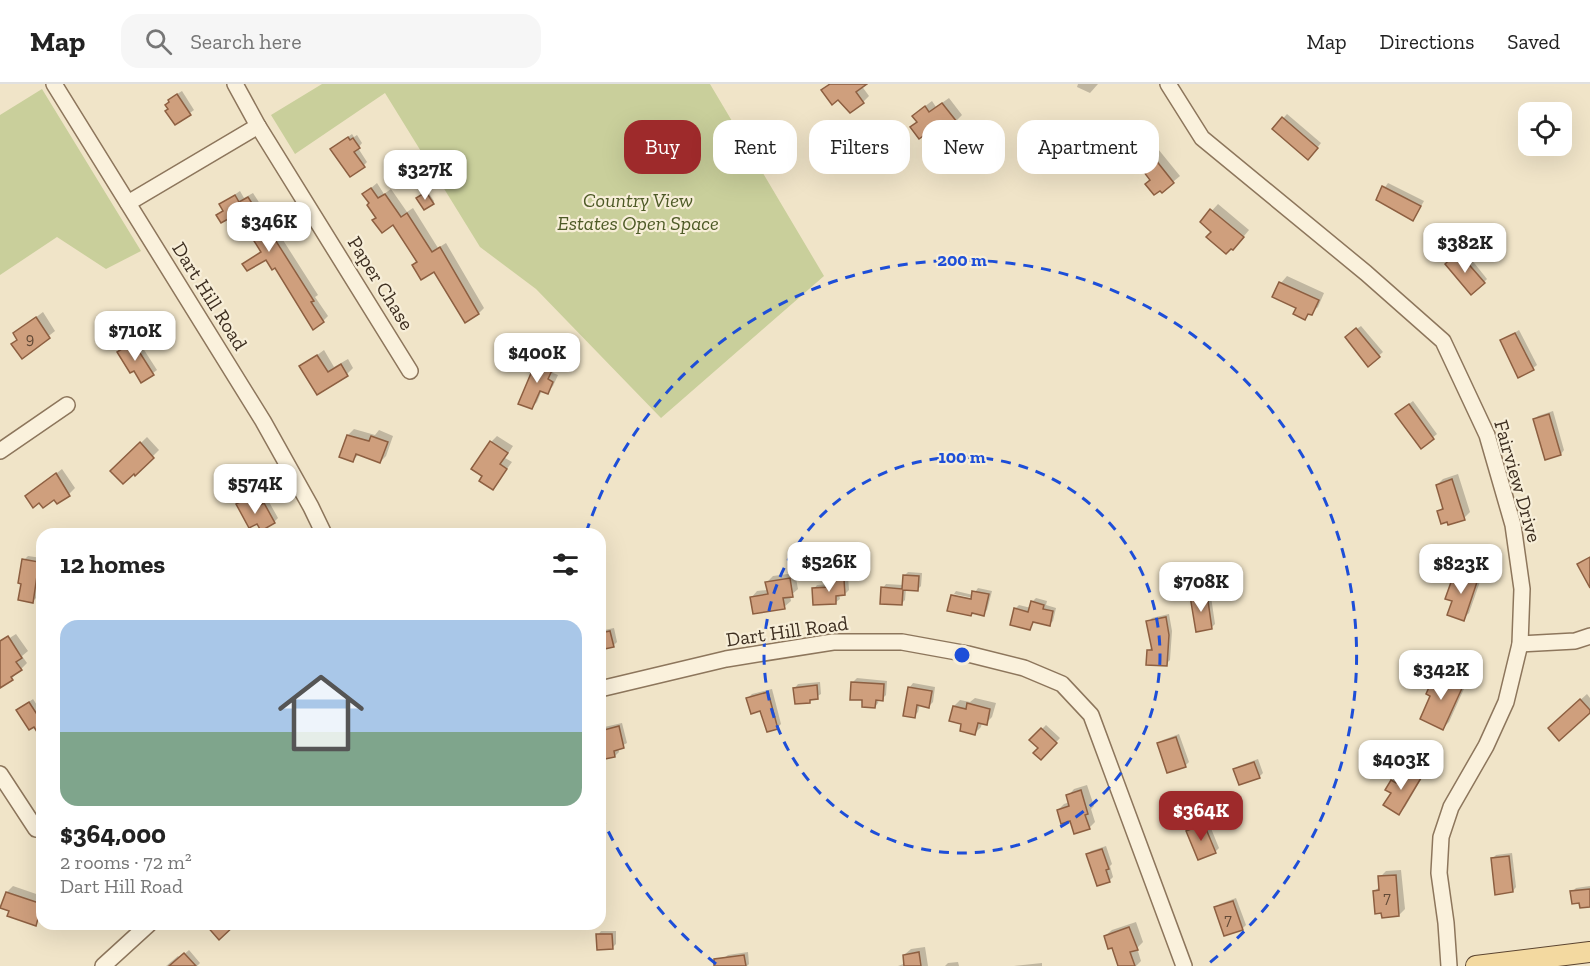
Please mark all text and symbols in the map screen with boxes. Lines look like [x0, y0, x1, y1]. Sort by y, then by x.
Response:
search box [121, 14, 541, 68]
text: Map [30, 25, 85, 58]
icon: search [142, 25, 175, 58]
text: Search here [190, 28, 302, 55]
text: Map [1307, 29, 1347, 54]
text: Directions [1380, 29, 1474, 54]
text: Saved [1507, 29, 1560, 54]
map controls [1518, 102, 1572, 156]
button: locate [1518, 102, 1572, 156]
chip: Buy [624, 120, 701, 174]
chip: Rent [713, 120, 797, 174]
chip: Filters [809, 120, 910, 174]
chip: New [922, 120, 1005, 174]
chip: Apartment [1017, 120, 1159, 174]
pin: $327K [383, 150, 467, 201]
text: $327K [398, 157, 452, 181]
park label: Country View Estates Open Space [557, 188, 719, 235]
pin: $346K [227, 202, 311, 253]
text: $346K [241, 209, 297, 233]
pin: $382K [1423, 223, 1507, 274]
text: $382K [1437, 230, 1493, 254]
street label: Paper Chase [343, 232, 419, 334]
street label: Dart Hill Road [167, 238, 253, 354]
text: 200 m [937, 249, 987, 271]
pin: $710K [93, 311, 177, 362]
text: $710K [109, 318, 161, 342]
house number: 9 [26, 329, 34, 348]
pin: $400K [495, 333, 579, 384]
text: $400K [508, 340, 566, 364]
street label: Fairview Drive [1489, 417, 1547, 545]
text: 100 m [938, 446, 986, 468]
pin: $574K [213, 464, 297, 515]
text: $574K [228, 471, 282, 495]
pin: $526K [787, 542, 871, 593]
pin: $823K [1419, 544, 1503, 595]
text: 12 homes [60, 548, 165, 580]
icon: filters [549, 548, 582, 581]
text: $526K [801, 549, 857, 573]
text: $823K [1433, 551, 1489, 575]
pin: $708K [1159, 562, 1243, 613]
text: $708K [1173, 569, 1229, 593]
street label: Dart Hill Road [724, 611, 850, 651]
centre of rings [952, 645, 972, 665]
pin: $342K [1399, 650, 1483, 701]
text: $342K [1413, 657, 1469, 681]
icon: home [267, 659, 375, 767]
pin: $403K [1359, 740, 1443, 791]
text: $403K [1373, 747, 1429, 771]
pin: $364K [1159, 791, 1243, 842]
text: $364K [1173, 798, 1229, 822]
text: $364,000 [60, 818, 166, 850]
text: 2 rooms · 72 m² [60, 850, 192, 874]
text: Dart Hill Road [60, 874, 183, 898]
house number: 7 [1383, 888, 1391, 907]
house number: 7 [1224, 910, 1232, 929]

